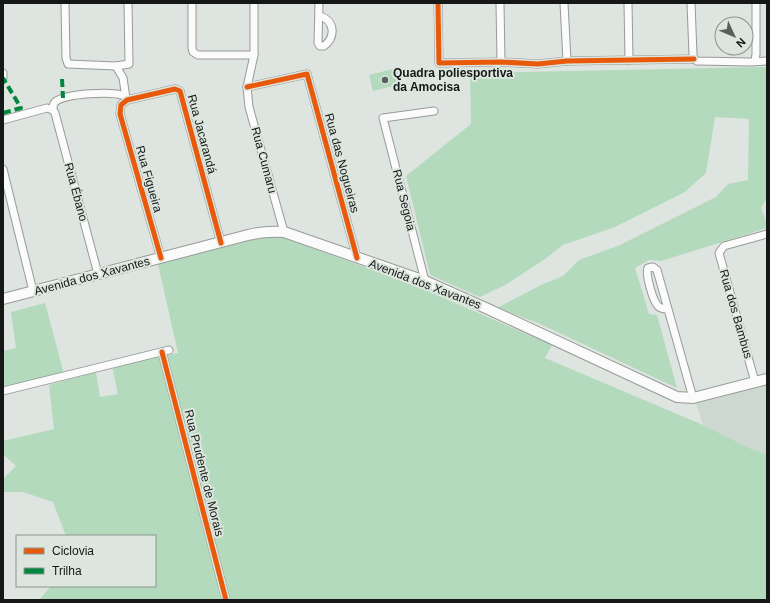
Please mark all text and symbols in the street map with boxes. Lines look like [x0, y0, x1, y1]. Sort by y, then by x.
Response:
north arrow [714, 16, 754, 56]
text: N [734, 36, 748, 50]
place label: Quadra poliesportiva da Amocisa [393, 66, 513, 94]
marker: Quadra poliesportiva da Amocisa [380, 75, 390, 85]
street label: Rua Jacarandá [185, 93, 219, 175]
street label: Rua das Nogueiras [322, 112, 362, 214]
street label: Rua Cumaru [248, 125, 280, 195]
street label: Rua Figueira [133, 144, 165, 214]
street label: Rua Ébano [61, 161, 92, 223]
street label: Rua Segoia [390, 168, 418, 232]
street label: Avenida dos Xavantes [33, 254, 151, 298]
street label: Avenida dos Xavantes [367, 256, 483, 312]
street label: Rua dos Bambus [717, 268, 755, 360]
street label: Rua Prudente de Morais [181, 408, 227, 538]
legend [16, 535, 156, 587]
text: Ciclovia [52, 544, 94, 558]
text: Trilha [52, 564, 82, 578]

